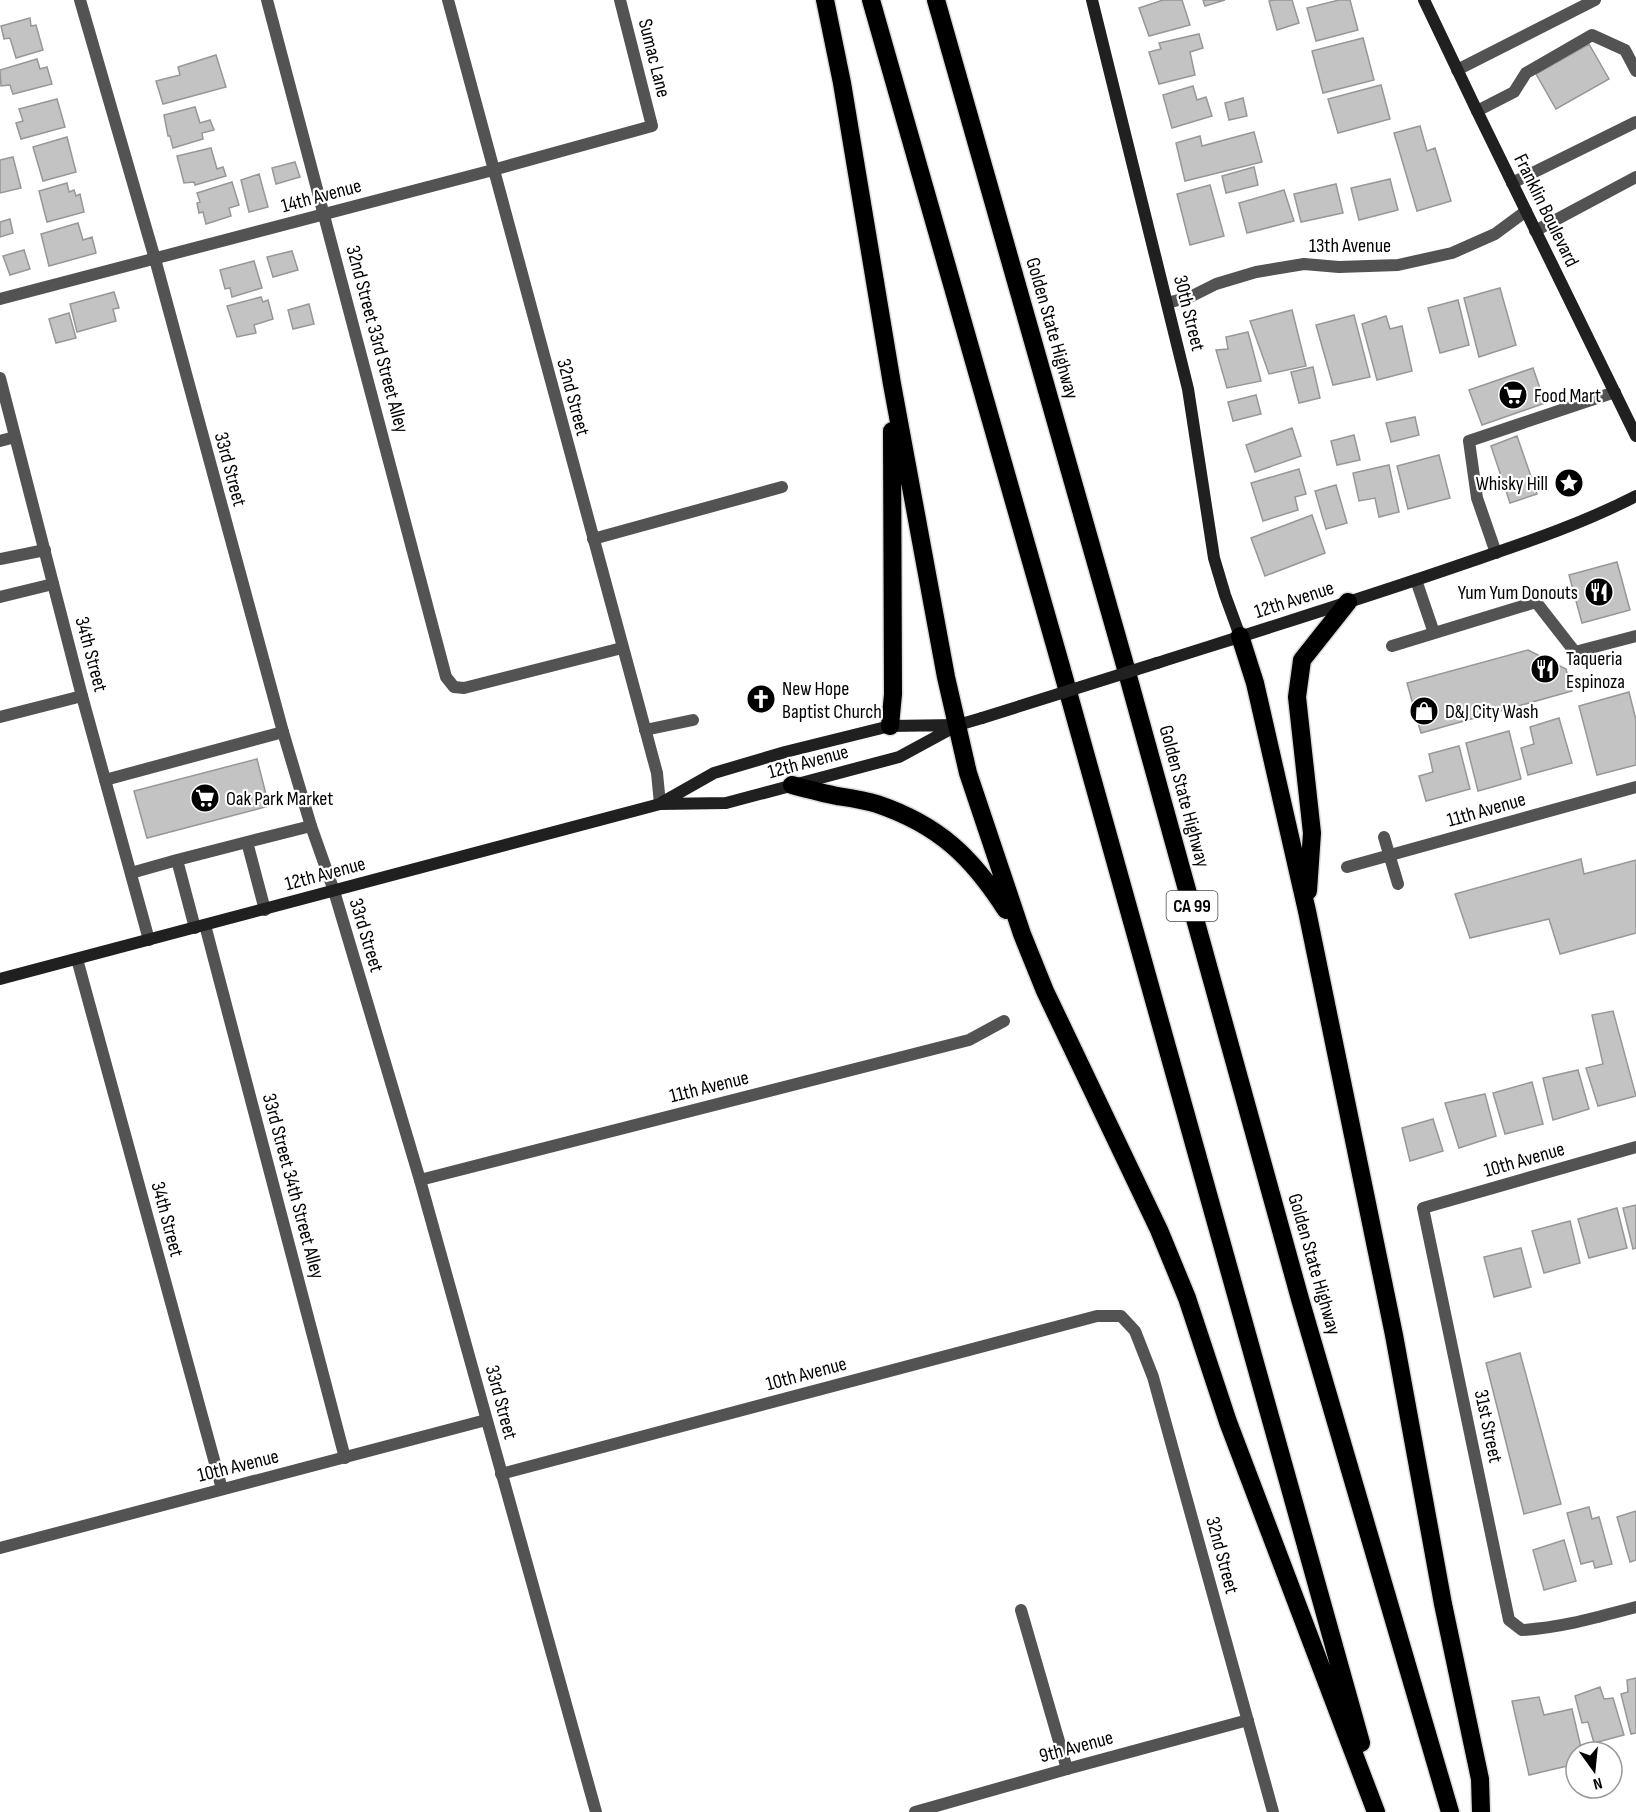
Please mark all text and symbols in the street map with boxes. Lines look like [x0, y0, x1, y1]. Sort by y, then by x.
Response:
street label: Sumac Lane [633, 16, 675, 100]
street label: Franklin Boulevard [1508, 150, 1584, 271]
street label: 14th Avenue [278, 174, 364, 218]
street label: 13th Avenue [1309, 234, 1391, 258]
street label: 32nd Street 33rd Street Alley [340, 243, 414, 436]
street label: Golden State Highway [1020, 255, 1084, 402]
street label: 30th Street [1168, 273, 1210, 354]
street label: 32nd Street [551, 356, 595, 438]
supermarket icon: Food Mart [1497, 379, 1529, 411]
place label: Food Mart [1534, 384, 1601, 408]
street label: 33rd Street [209, 429, 251, 509]
place icon: Whisky Hill [1553, 467, 1585, 499]
place label: Whisky Hill [1476, 472, 1548, 496]
street label: 12th Avenue [1252, 576, 1337, 624]
restaurant icon: Yum Yum Donouts [1583, 576, 1615, 608]
place label: Yum Yum Donouts [1458, 581, 1578, 605]
street label: 34th Street [70, 614, 113, 694]
place label: Taqueria Espinoza [1566, 647, 1625, 694]
restaurant icon: Taqueria Espinoza [1529, 653, 1561, 685]
place label: New Hope Baptist Church [782, 677, 882, 724]
church icon: New Hope Baptist Church [745, 683, 777, 715]
shop icon: D&J City Wash [1408, 695, 1440, 727]
place label: D&J City Wash [1445, 700, 1539, 724]
street label: Golden State Highway [1154, 723, 1215, 870]
street label: 12th Avenue [765, 740, 851, 784]
supermarket icon: Oak Park Market [189, 782, 221, 814]
place label: Oak Park Market [226, 787, 333, 811]
street label: 11th Avenue [1444, 787, 1528, 833]
street label: 12th Avenue [282, 852, 368, 896]
road number: CA 99 [1166, 891, 1218, 921]
street label: 33rd Street [343, 895, 389, 975]
street label: 11th Avenue [667, 1066, 751, 1108]
street label: 33rd Street 34th Street Alley [257, 1091, 329, 1282]
street label: 10th Avenue [1481, 1137, 1567, 1183]
street label: 34th Street [146, 1179, 189, 1259]
street label: Golden State Highway [1282, 1191, 1346, 1338]
street label: 10th Avenue [763, 1352, 849, 1396]
street label: 33rd Street [480, 1362, 522, 1442]
street label: 31st Street [1469, 1387, 1507, 1465]
street label: 10th Avenue [195, 1444, 281, 1488]
street label: 32nd Street [1200, 1514, 1244, 1596]
street label: 9th Avenue [1037, 1726, 1116, 1768]
north arrow [1564, 1740, 1624, 1800]
text: N [1591, 1773, 1604, 1793]

